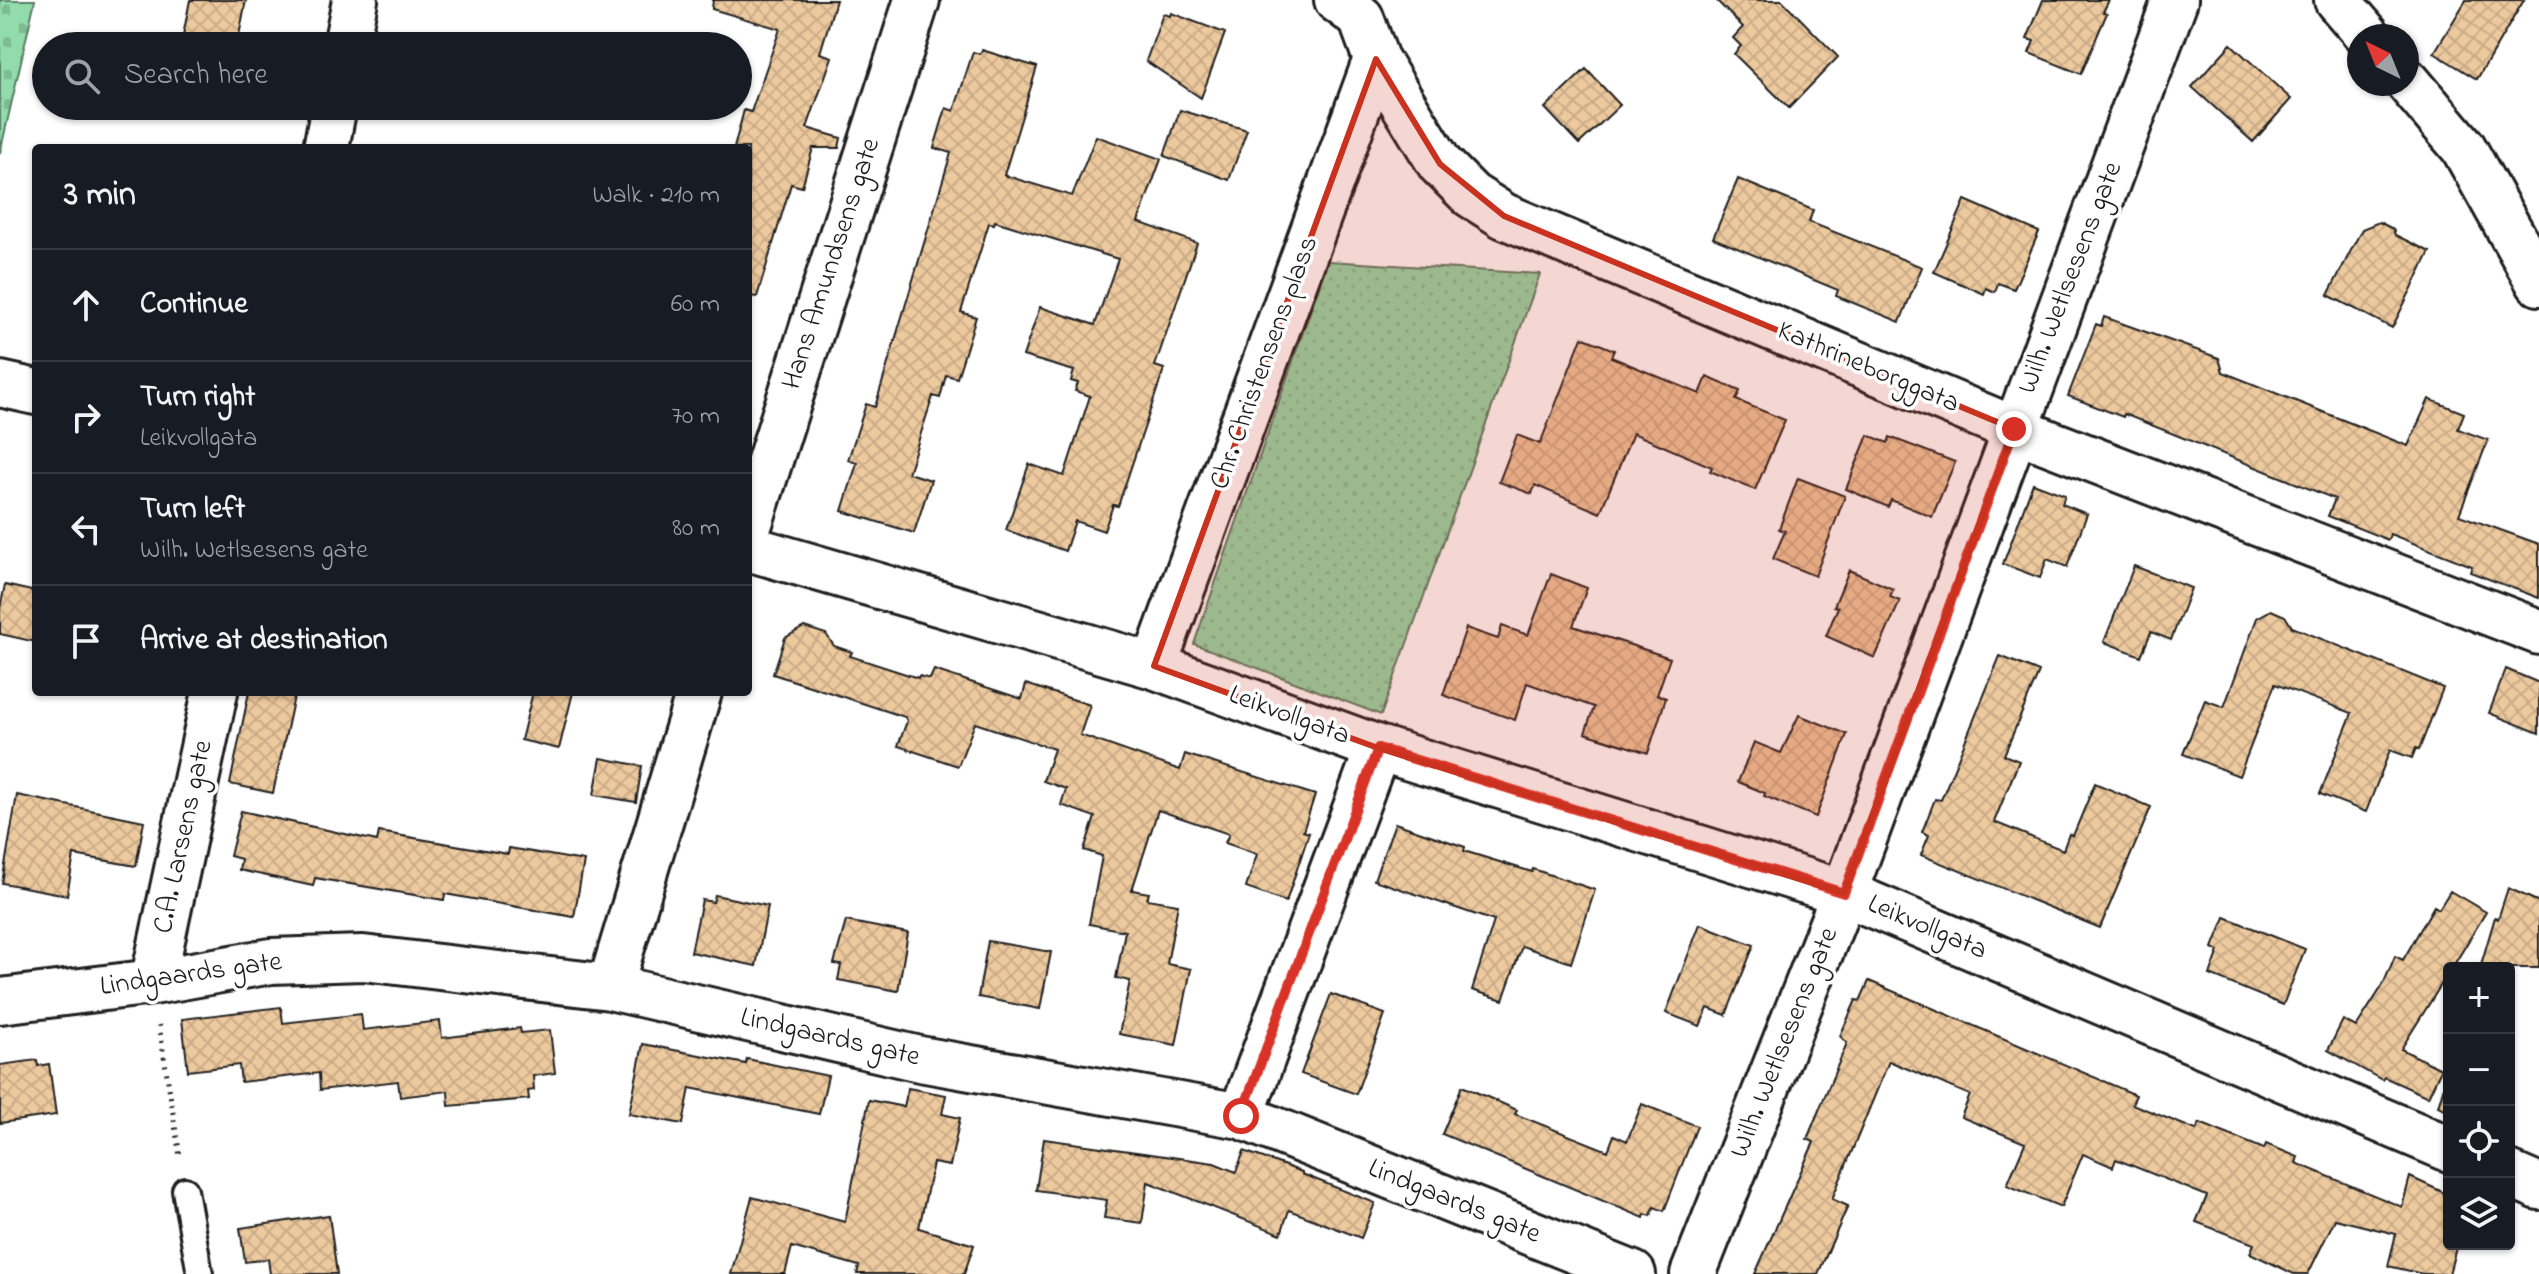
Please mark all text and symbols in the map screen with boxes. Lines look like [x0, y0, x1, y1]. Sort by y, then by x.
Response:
north arrow [2347, 24, 2419, 96]
search box [32, 32, 752, 120]
icon: search [60, 54, 104, 98]
text: Search here [124, 54, 268, 98]
street label: Hans Amundsens gate [772, 132, 892, 395]
street label: Wilh. Wetlsesens gate [2008, 156, 2134, 400]
text: 3 min [64, 171, 136, 221]
text: Walk · 210 m [592, 177, 720, 215]
street label: Chr. Christensens plass [1200, 231, 1330, 495]
icon: ahead [64, 283, 108, 327]
text: Continue [140, 283, 248, 327]
text: 60 m [671, 286, 720, 324]
street label: Kathrineborggata [1771, 311, 1965, 425]
text: Turn right [140, 376, 255, 420]
icon: right [64, 395, 108, 439]
text: 70 m [671, 398, 720, 436]
route end [1996, 411, 2032, 447]
text: Leikvollgata [140, 420, 257, 458]
text: Turn left [140, 488, 245, 532]
icon: left [64, 507, 108, 551]
text: 80 m [672, 510, 720, 548]
text: Wilh. Wetlsesens gate [140, 532, 368, 570]
icon: arrive [64, 619, 108, 663]
text: Arrive at destination [140, 619, 388, 663]
street label: Leikvollgata [1223, 675, 1355, 757]
street label: C.A. Larsens gate [143, 736, 225, 937]
street label: Leikvollgata [1861, 884, 1993, 972]
street label: Wilh. Wetlsesens gate [1720, 921, 1850, 1165]
street label: Lindgaards gate [97, 942, 285, 1008]
map controls [2443, 962, 2515, 1250]
button: + [2443, 962, 2515, 1034]
street label: Lindgaards gate [736, 997, 924, 1079]
button: − [2443, 1034, 2515, 1106]
route start [1223, 1098, 1259, 1134]
button: locate [2443, 1106, 2515, 1178]
street label: Lindgaards gate [1361, 1149, 1547, 1255]
button: layers [2443, 1178, 2515, 1250]

